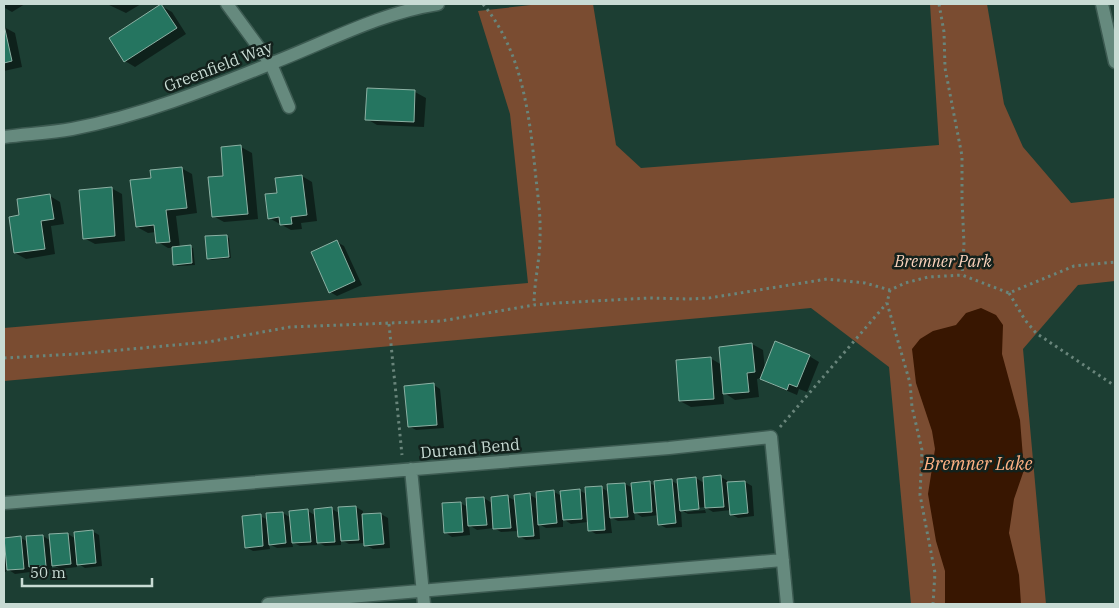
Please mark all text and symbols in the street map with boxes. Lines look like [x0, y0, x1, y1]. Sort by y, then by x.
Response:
street label: Greenfield Way [161, 36, 275, 96]
park label: Bremner Park [893, 251, 992, 271]
street label: Durand Bend [419, 434, 521, 462]
water label: Bremner Lake [923, 452, 1032, 475]
scale bar [22, 556, 152, 588]
text: 50 m [30, 563, 66, 582]

